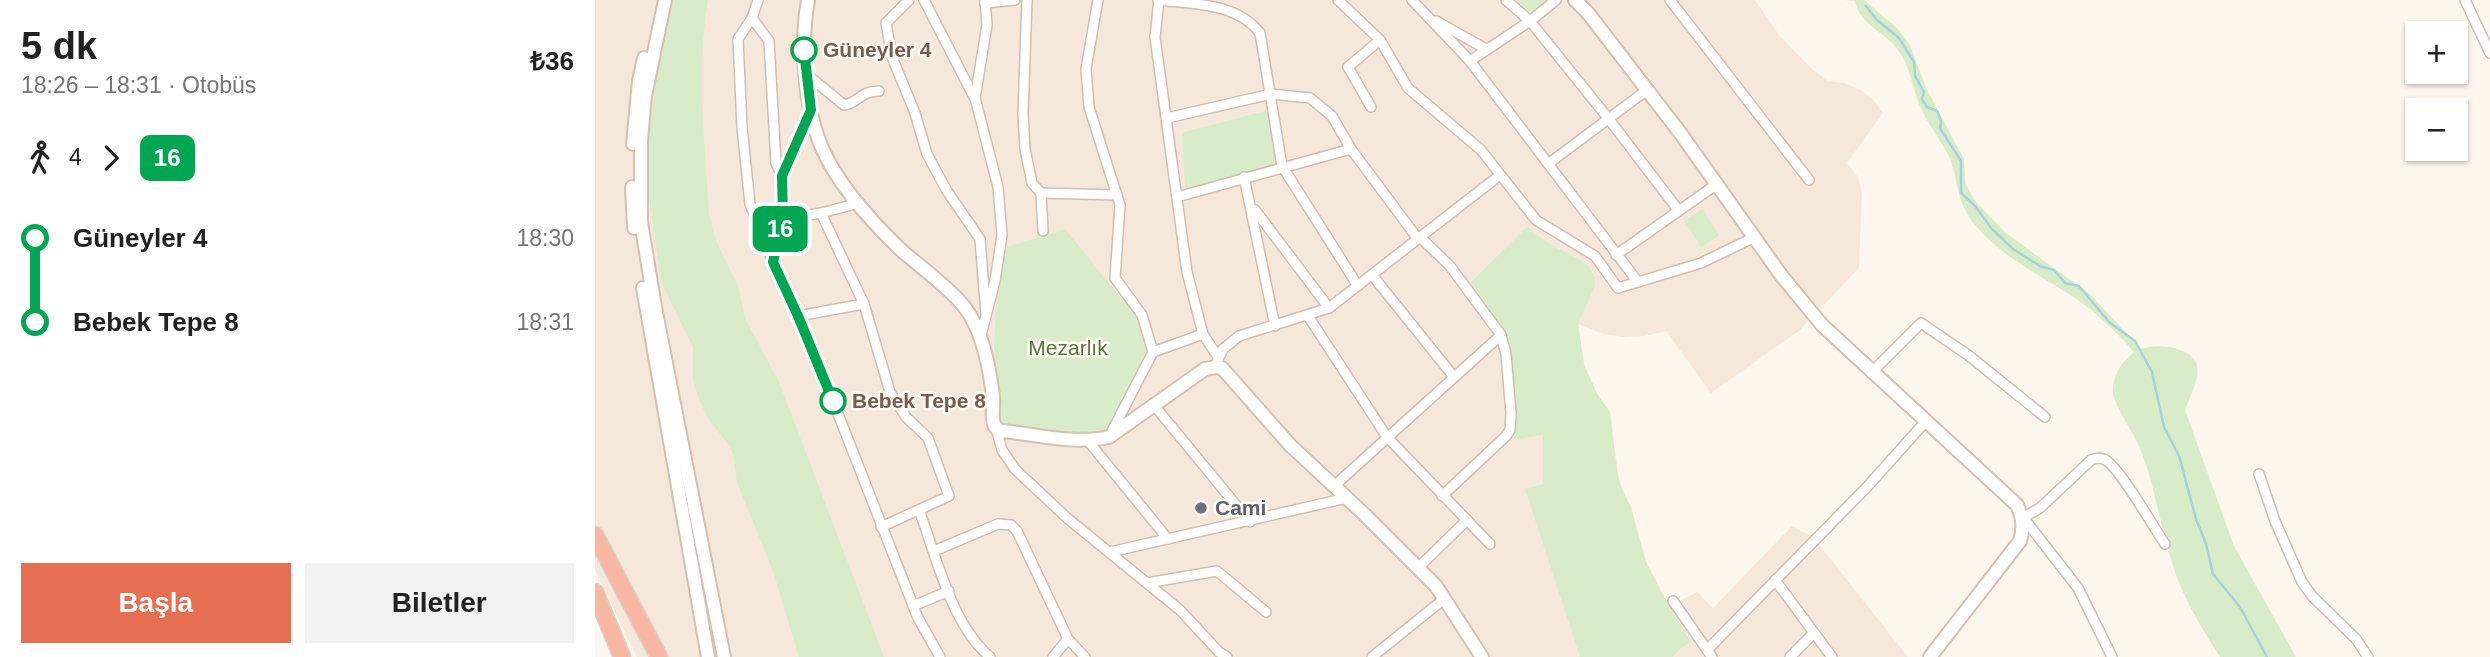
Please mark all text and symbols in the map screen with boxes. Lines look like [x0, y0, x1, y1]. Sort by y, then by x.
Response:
map controls [2405, 21, 2468, 161]
button: + [2405, 21, 2468, 84]
text: 5 dk [21, 25, 97, 67]
marker: Güneyler 4 [791, 37, 817, 63]
place label: Güneyler 4 [823, 38, 932, 61]
text: ₺36 [530, 46, 574, 76]
text: 18:26 – 18:31 · Otobüs [21, 72, 256, 98]
button: − [2405, 98, 2468, 161]
icon: walk [21, 139, 59, 177]
icon: forward [92, 139, 130, 177]
text: 4 [69, 144, 82, 170]
text: 16 [154, 144, 181, 171]
line badge: 16 [749, 206, 811, 252]
text: 16 [767, 215, 793, 242]
text: Güneyler 4 [73, 223, 207, 253]
text: 18:30 [516, 225, 574, 251]
text: Bebek Tepe 8 [73, 307, 239, 337]
text: 18:31 [516, 309, 574, 335]
park label: Mezarlık [1028, 336, 1108, 359]
marker: Bebek Tepe 8 [820, 388, 846, 414]
place label: Bebek Tepe 8 [852, 389, 986, 412]
place label: Cami [1215, 496, 1266, 519]
marker: Cami [1193, 500, 1209, 516]
button: Başla [21, 563, 291, 643]
button: Biletler [305, 563, 574, 643]

